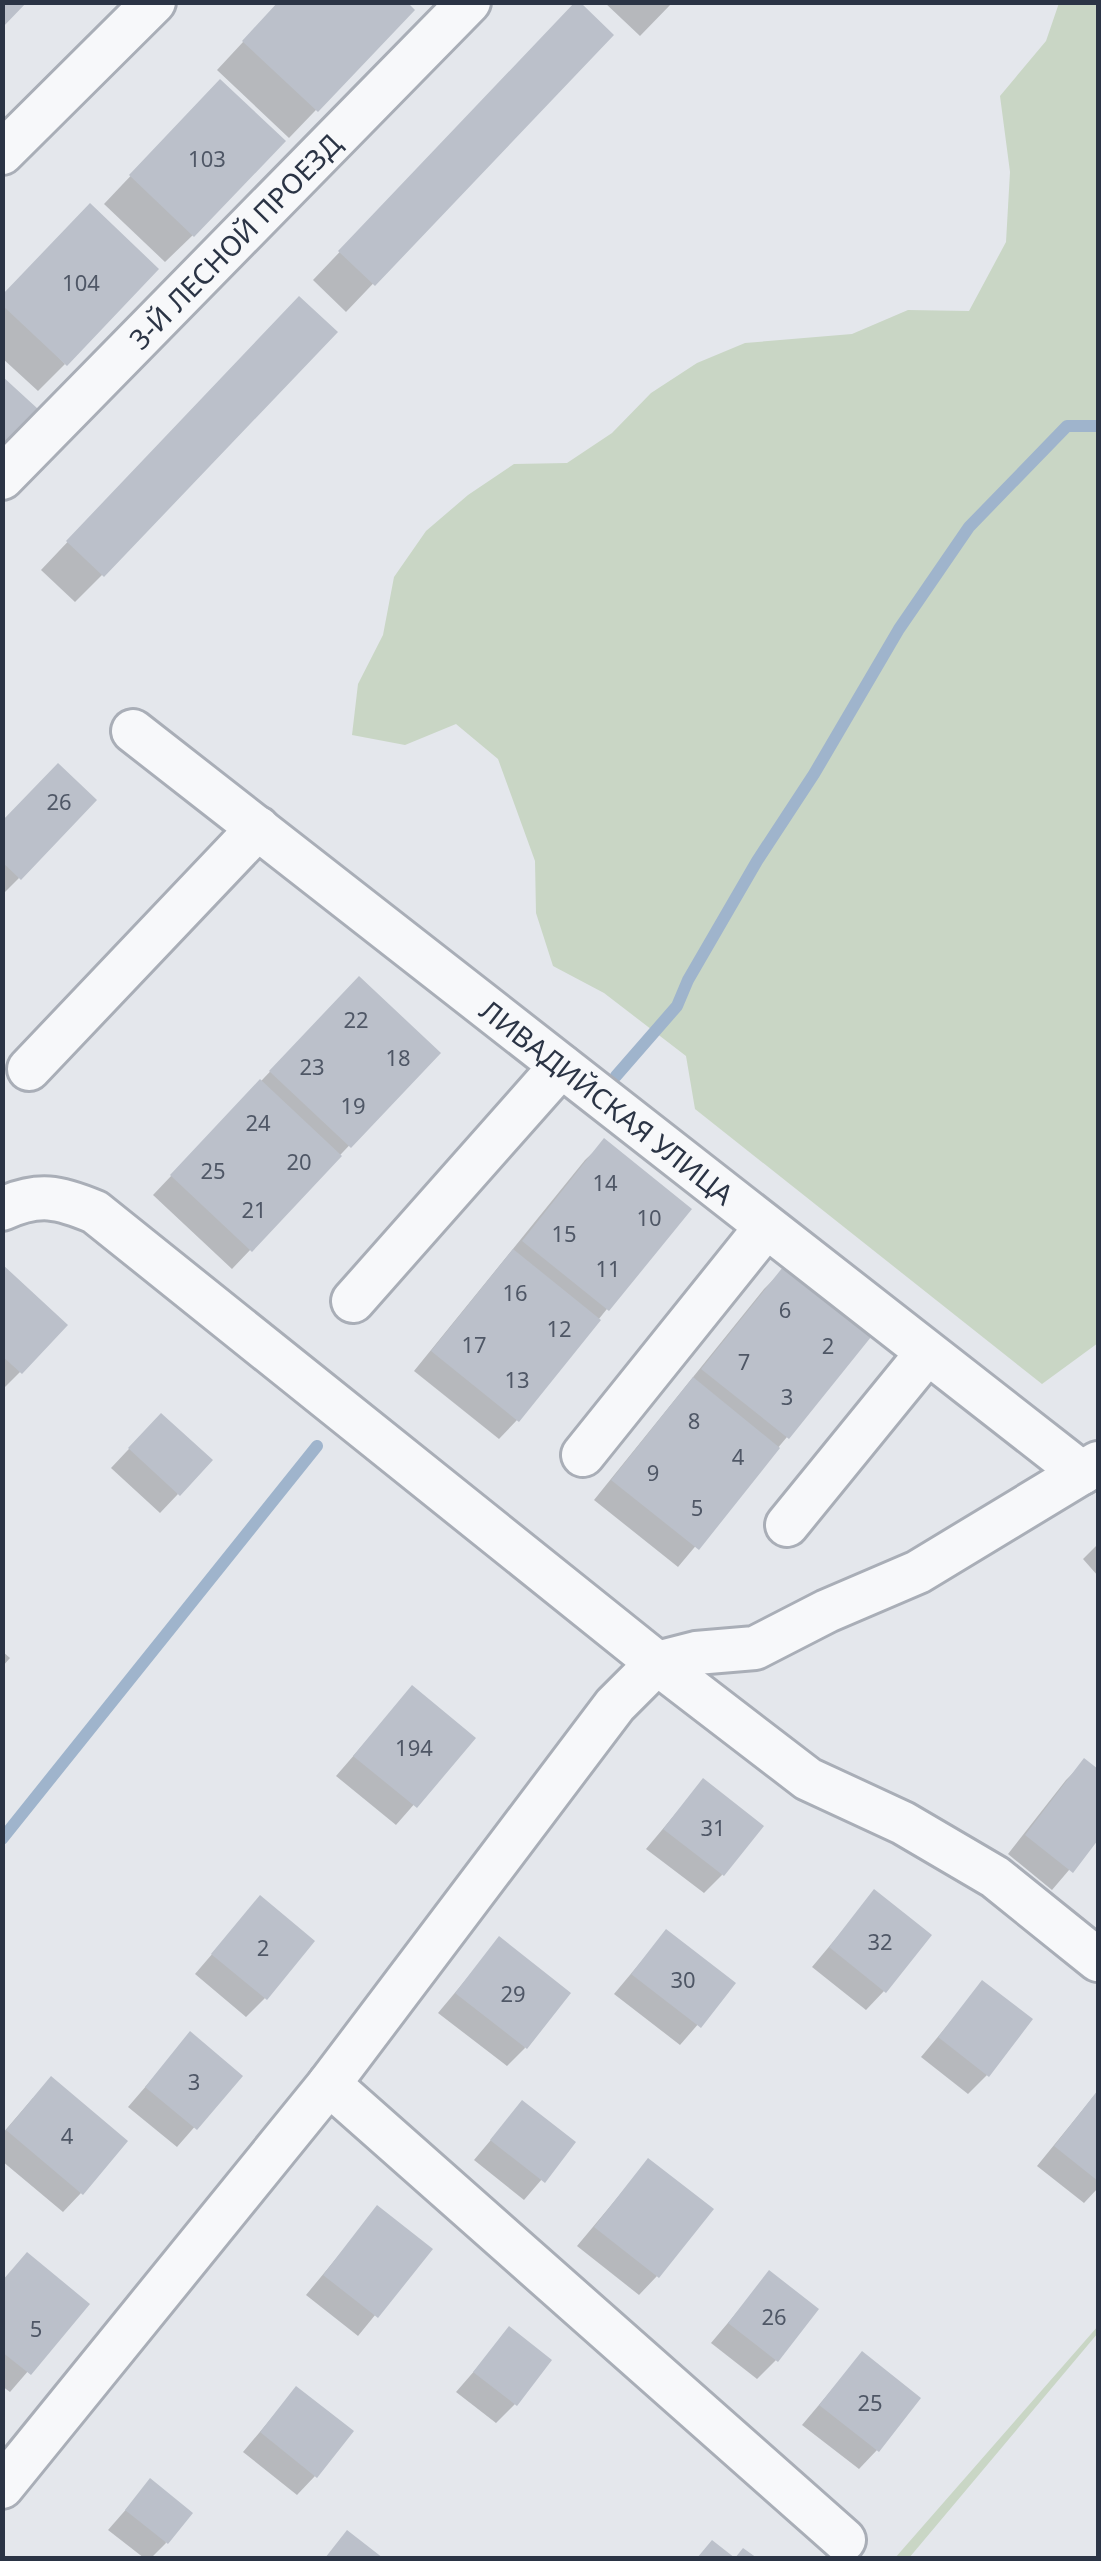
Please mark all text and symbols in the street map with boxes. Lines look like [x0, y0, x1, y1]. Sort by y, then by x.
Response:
street label: 3-Й ЛЕСНОЙ ПРОЕЗД [120, 124, 349, 357]
house number: 103 [188, 143, 226, 173]
house number: 104 [62, 267, 100, 297]
house number: 26 [46, 786, 72, 816]
street label: ЛИВАДИЙСКАЯ УЛИЦА [473, 991, 742, 1213]
house number: 22 [343, 1004, 369, 1034]
house number: 18 [385, 1042, 411, 1072]
house number: 23 [299, 1051, 325, 1081]
house number: 19 [340, 1090, 366, 1120]
house number: 24 [245, 1107, 271, 1137]
house number: 20 [286, 1146, 312, 1176]
house number: 25 [200, 1155, 226, 1185]
house number: 14 [592, 1167, 618, 1197]
house number: 21 [241, 1194, 267, 1224]
house number: 10 [636, 1202, 662, 1232]
house number: 15 [551, 1218, 577, 1248]
house number: 11 [595, 1253, 621, 1283]
house number: 16 [502, 1277, 528, 1307]
house number: 6 [779, 1294, 791, 1324]
house number: 12 [546, 1313, 572, 1343]
house number: 17 [461, 1329, 487, 1359]
house number: 2 [822, 1330, 834, 1360]
house number: 7 [738, 1346, 750, 1376]
house number: 13 [504, 1364, 530, 1394]
house number: 3 [781, 1381, 793, 1411]
house number: 8 [688, 1405, 700, 1435]
house number: 4 [732, 1441, 745, 1471]
house number: 9 [647, 1457, 659, 1487]
house number: 5 [691, 1492, 703, 1522]
house number: 194 [395, 1732, 433, 1762]
house number: 31 [700, 1812, 726, 1842]
house number: 32 [867, 1926, 893, 1956]
house number: 2 [257, 1932, 269, 1962]
house number: 30 [670, 1964, 696, 1994]
house number: 29 [500, 1978, 526, 2008]
house number: 3 [188, 2066, 200, 2096]
house number: 4 [61, 2120, 74, 2150]
house number: 26 [761, 2301, 787, 2331]
house number: 5 [30, 2313, 42, 2343]
house number: 25 [857, 2387, 883, 2417]

